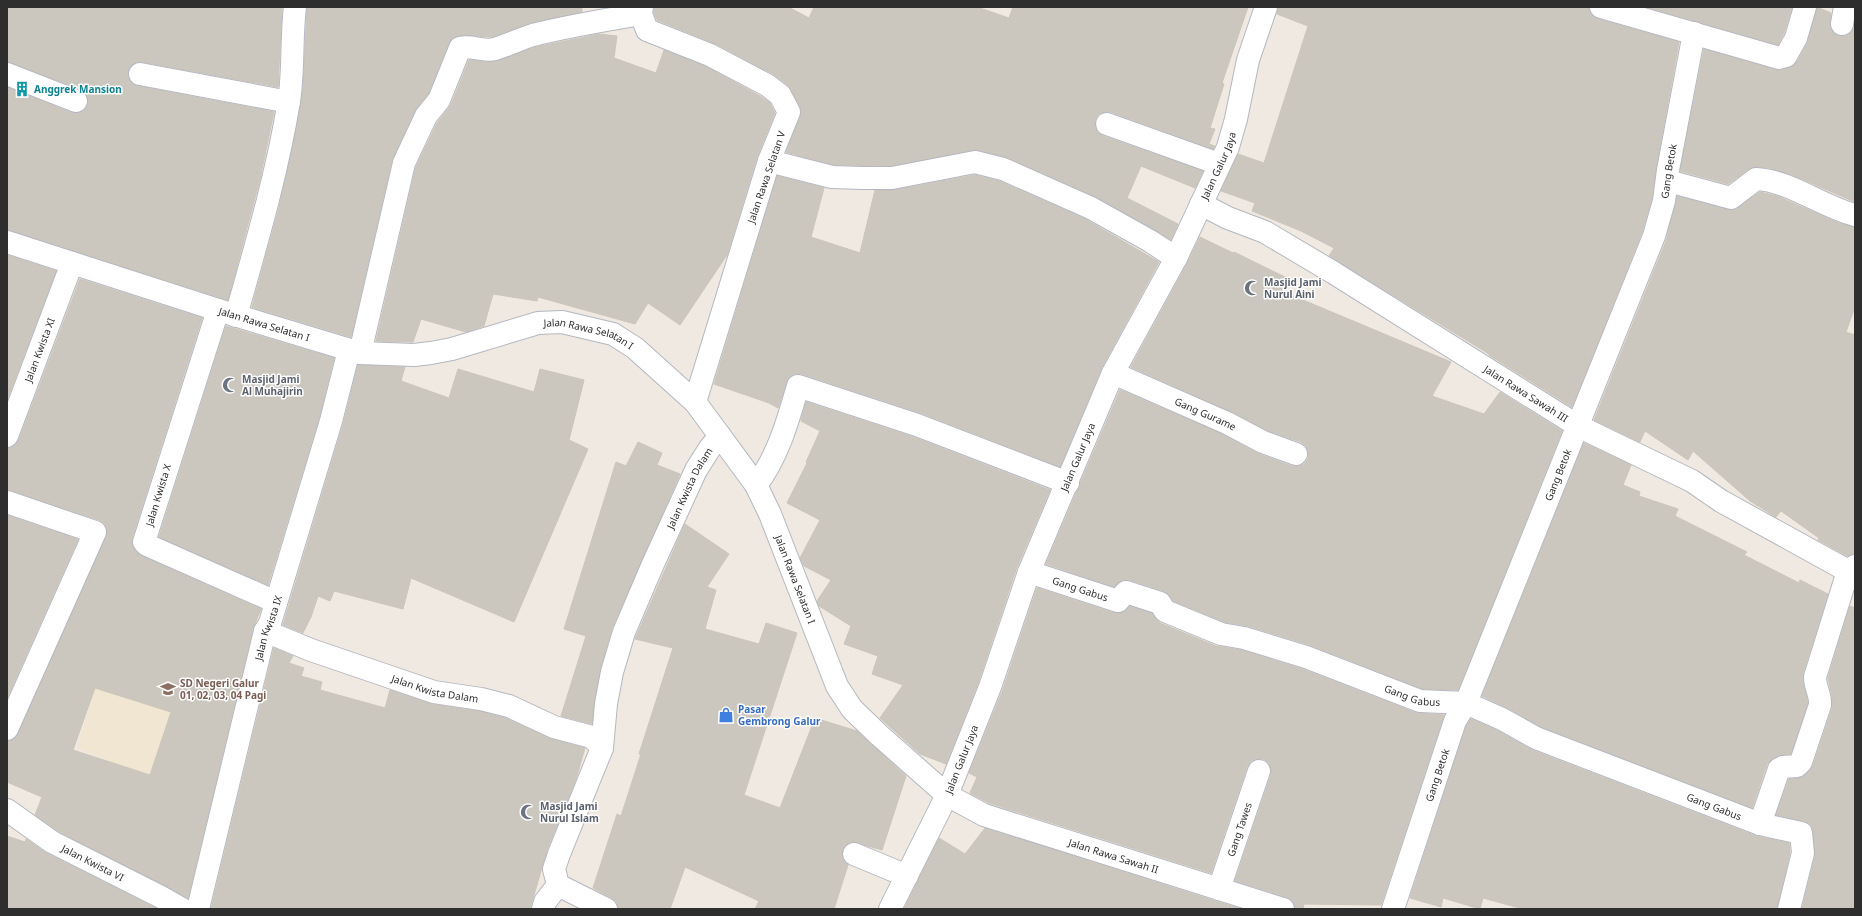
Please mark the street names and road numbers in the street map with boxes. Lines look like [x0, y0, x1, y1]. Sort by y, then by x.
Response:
street label: Jalan Rawa Selatan V [743, 129, 788, 226]
street label: Jalan Galur Jaya [1197, 130, 1239, 203]
street label: Gang Betok [1657, 142, 1680, 199]
street label: Jalan Rawa Selatan I [216, 303, 311, 344]
street label: Jalan Rawa Selatan I [542, 315, 636, 352]
street label: Jalan Kwista XI [21, 316, 58, 385]
street label: Jalan Rawa Sawah III [1480, 361, 1571, 425]
street label: Gang Gurame [1173, 394, 1239, 434]
street label: Jalan Galur Jaya [1057, 421, 1098, 494]
street label: Jalan Kwista Dalam [663, 445, 716, 532]
street label: Gang Betok [1541, 446, 1575, 503]
street label: Jalan Kwista X [142, 462, 174, 529]
street label: Jalan Rawa Selatan I [771, 532, 819, 626]
street label: Gang Gabus [1051, 573, 1110, 604]
street label: Jalan Kwista IX [251, 593, 285, 663]
street label: Jalan Kwista Dalam [389, 671, 479, 706]
street label: Gang Gabus [1382, 681, 1441, 709]
street label: Jalan Galur Jaya [941, 723, 981, 797]
street label: Gang Betok [1422, 746, 1453, 803]
street label: Gang Gabus [1685, 789, 1744, 823]
street label: Gang Tawes [1224, 800, 1255, 858]
street label: Jalan Rawa Sawah II [1066, 835, 1160, 876]
street label: Jalan Kwista VI [58, 841, 126, 884]

